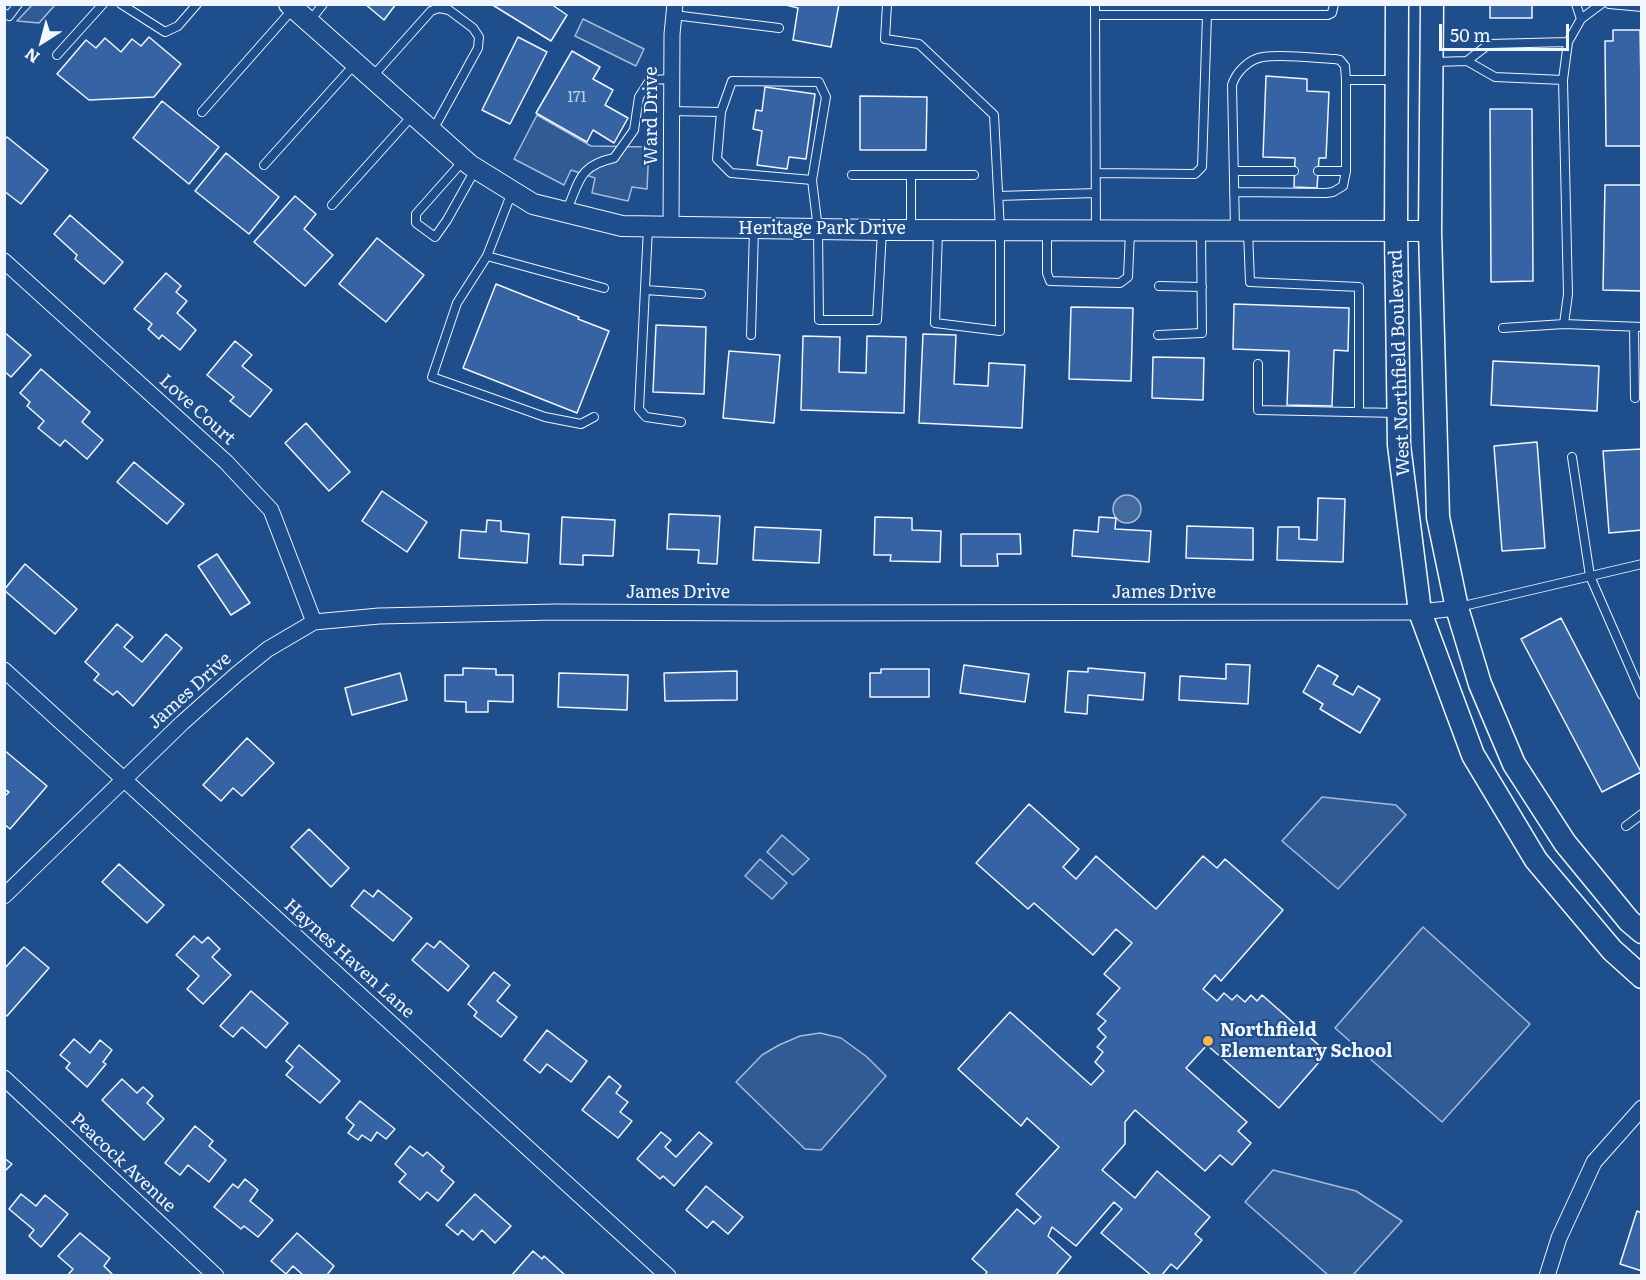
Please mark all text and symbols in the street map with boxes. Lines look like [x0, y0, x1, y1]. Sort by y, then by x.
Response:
north arrow [12, 12, 72, 72]
scale bar [1442, 12, 1572, 50]
text: 50 m [1450, 21, 1491, 48]
text: N [19, 43, 44, 70]
street label: Ward Drive [641, 66, 663, 166]
house number: 171 [567, 89, 587, 107]
street label: Heritage Park Drive [738, 218, 906, 240]
street label: West Northfield Boulevard [1385, 249, 1415, 477]
street label: Love Court [154, 370, 240, 450]
street label: James Drive [626, 582, 730, 604]
street label: James Drive [1112, 582, 1216, 604]
street label: James Drive [144, 648, 236, 734]
street label: Haynes Haven Lane [279, 895, 419, 1023]
place label: Northfield Elementary School [1220, 1020, 1392, 1062]
marker: Northfield Elementary School [1201, 1034, 1215, 1048]
street label: Peacock Avenue [66, 1109, 180, 1217]

